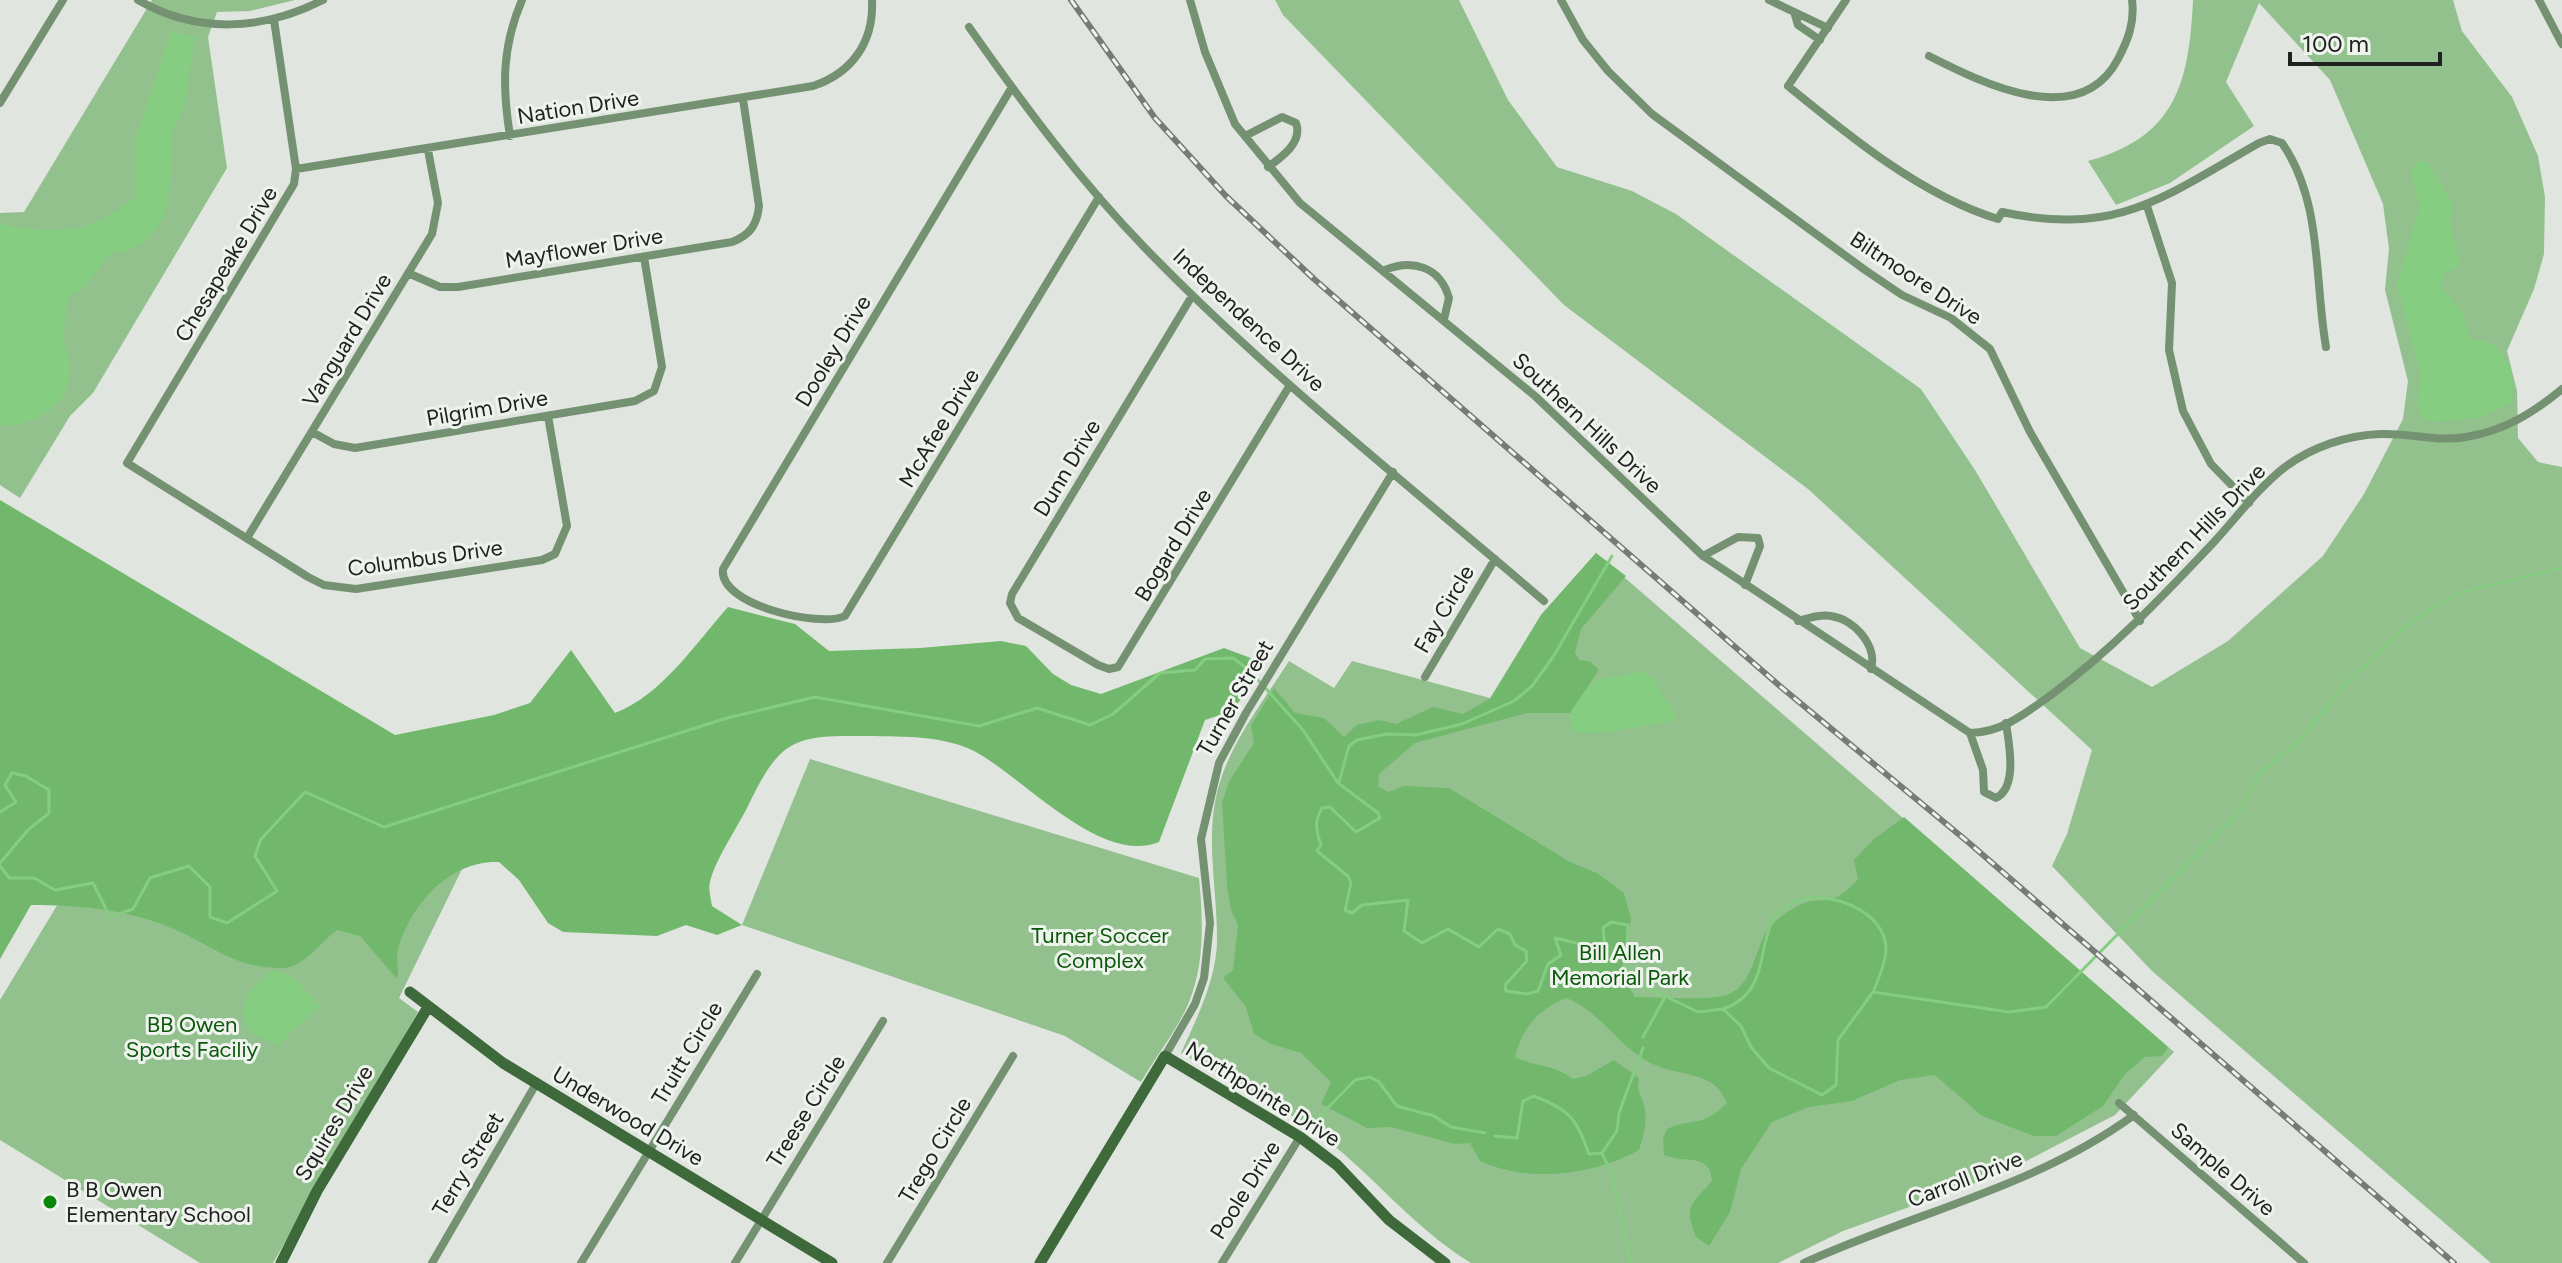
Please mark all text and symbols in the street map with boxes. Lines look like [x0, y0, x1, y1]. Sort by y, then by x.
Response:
scale bar [2290, 16, 2440, 66]
text: 100 m [2302, 29, 2369, 58]
street label: Nation Drive [515, 84, 641, 130]
street label: Chesapeake Drive [169, 181, 283, 347]
street label: Mayflower Drive [503, 222, 665, 274]
street label: Biltmoore Drive [1845, 225, 1987, 331]
street label: Independence Drive [1167, 243, 1331, 397]
street label: Vanguard Drive [297, 268, 397, 412]
street label: Dooley Drive [789, 290, 877, 412]
street label: Southern Hills Drive [1507, 347, 1667, 499]
street label: McAfee Drive [893, 364, 985, 492]
street label: Pilgrim Drive [424, 384, 550, 432]
street label: Dunn Drive [1028, 415, 1106, 521]
street label: Southern Hills Drive [2117, 458, 2271, 616]
street label: Bogard Drive [1129, 484, 1217, 606]
street label: Columbus Drive [346, 534, 504, 582]
street label: Fay Circle [1408, 560, 1480, 658]
street label: Turner Street [1191, 635, 1279, 761]
park label: Turner Soccer Complex [1031, 922, 1169, 974]
park label: Bill Allen Memorial Park [1551, 939, 1689, 991]
street label: Truitt Circle [646, 997, 728, 1109]
park label: BB Owen Sports Faciliy [126, 1011, 259, 1063]
street label: Northpointe Drive [1181, 1036, 1345, 1152]
street label: Treese Circle [761, 1050, 851, 1172]
street label: Squires Drive [289, 1060, 379, 1186]
street label: Underwood Drive [547, 1060, 709, 1172]
street label: Trego Circle [893, 1092, 977, 1208]
street label: Terry Street [426, 1107, 510, 1221]
street label: Sample Drive [2165, 1116, 2281, 1222]
street label: Poole Drive [1204, 1136, 1286, 1244]
street label: Carroll Drive [1904, 1145, 2026, 1213]
place label: B B Owen Elementary School [66, 1176, 251, 1228]
marker: B B Owen Elementary School [41, 1193, 59, 1211]

